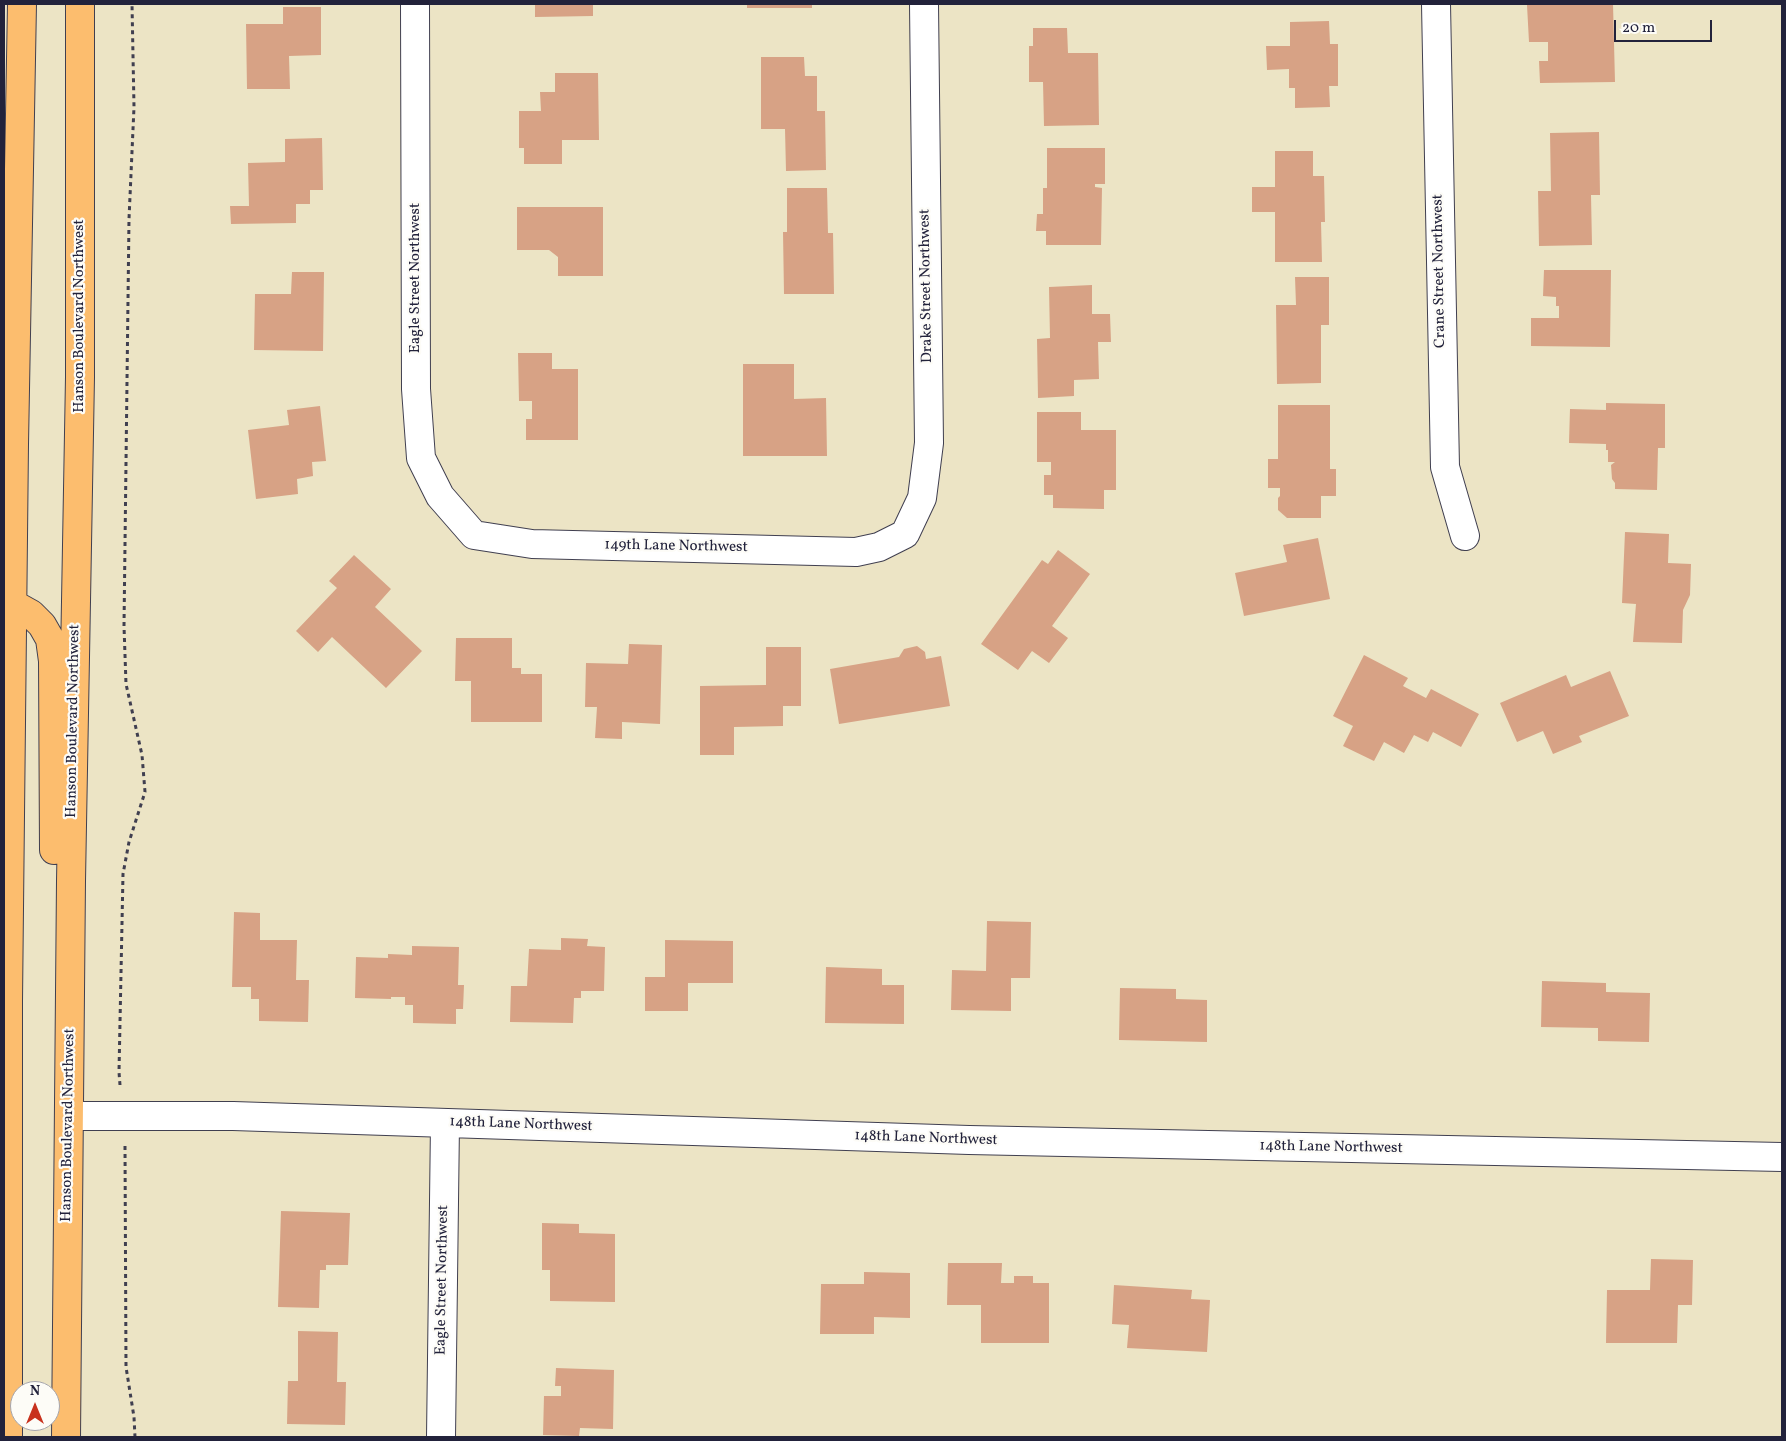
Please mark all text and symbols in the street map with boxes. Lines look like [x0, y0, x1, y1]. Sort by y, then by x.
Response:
scale bar [1616, 10, 1714, 42]
text: 20 m [1622, 18, 1655, 39]
street label: Crane Street Northwest [1430, 194, 1450, 348]
street label: Eagle Street Northwest [407, 203, 425, 353]
street label: Drake Street Northwest [917, 209, 937, 363]
street label: Hanson Boulevard Northwest [71, 219, 89, 413]
street label: 149th Lane Northwest [604, 537, 748, 557]
street label: Hanson Boulevard Northwest [63, 624, 85, 818]
street label: Hanson Boulevard Northwest [58, 1028, 80, 1222]
street label: 148th Lane Northwest [449, 1114, 593, 1136]
street label: 148th Lane Northwest [854, 1128, 998, 1150]
street label: 148th Lane Northwest [1259, 1138, 1403, 1158]
street label: Eagle Street Northwest [433, 1205, 453, 1355]
north arrow [10, 1381, 60, 1431]
text: N [30, 1382, 40, 1401]

